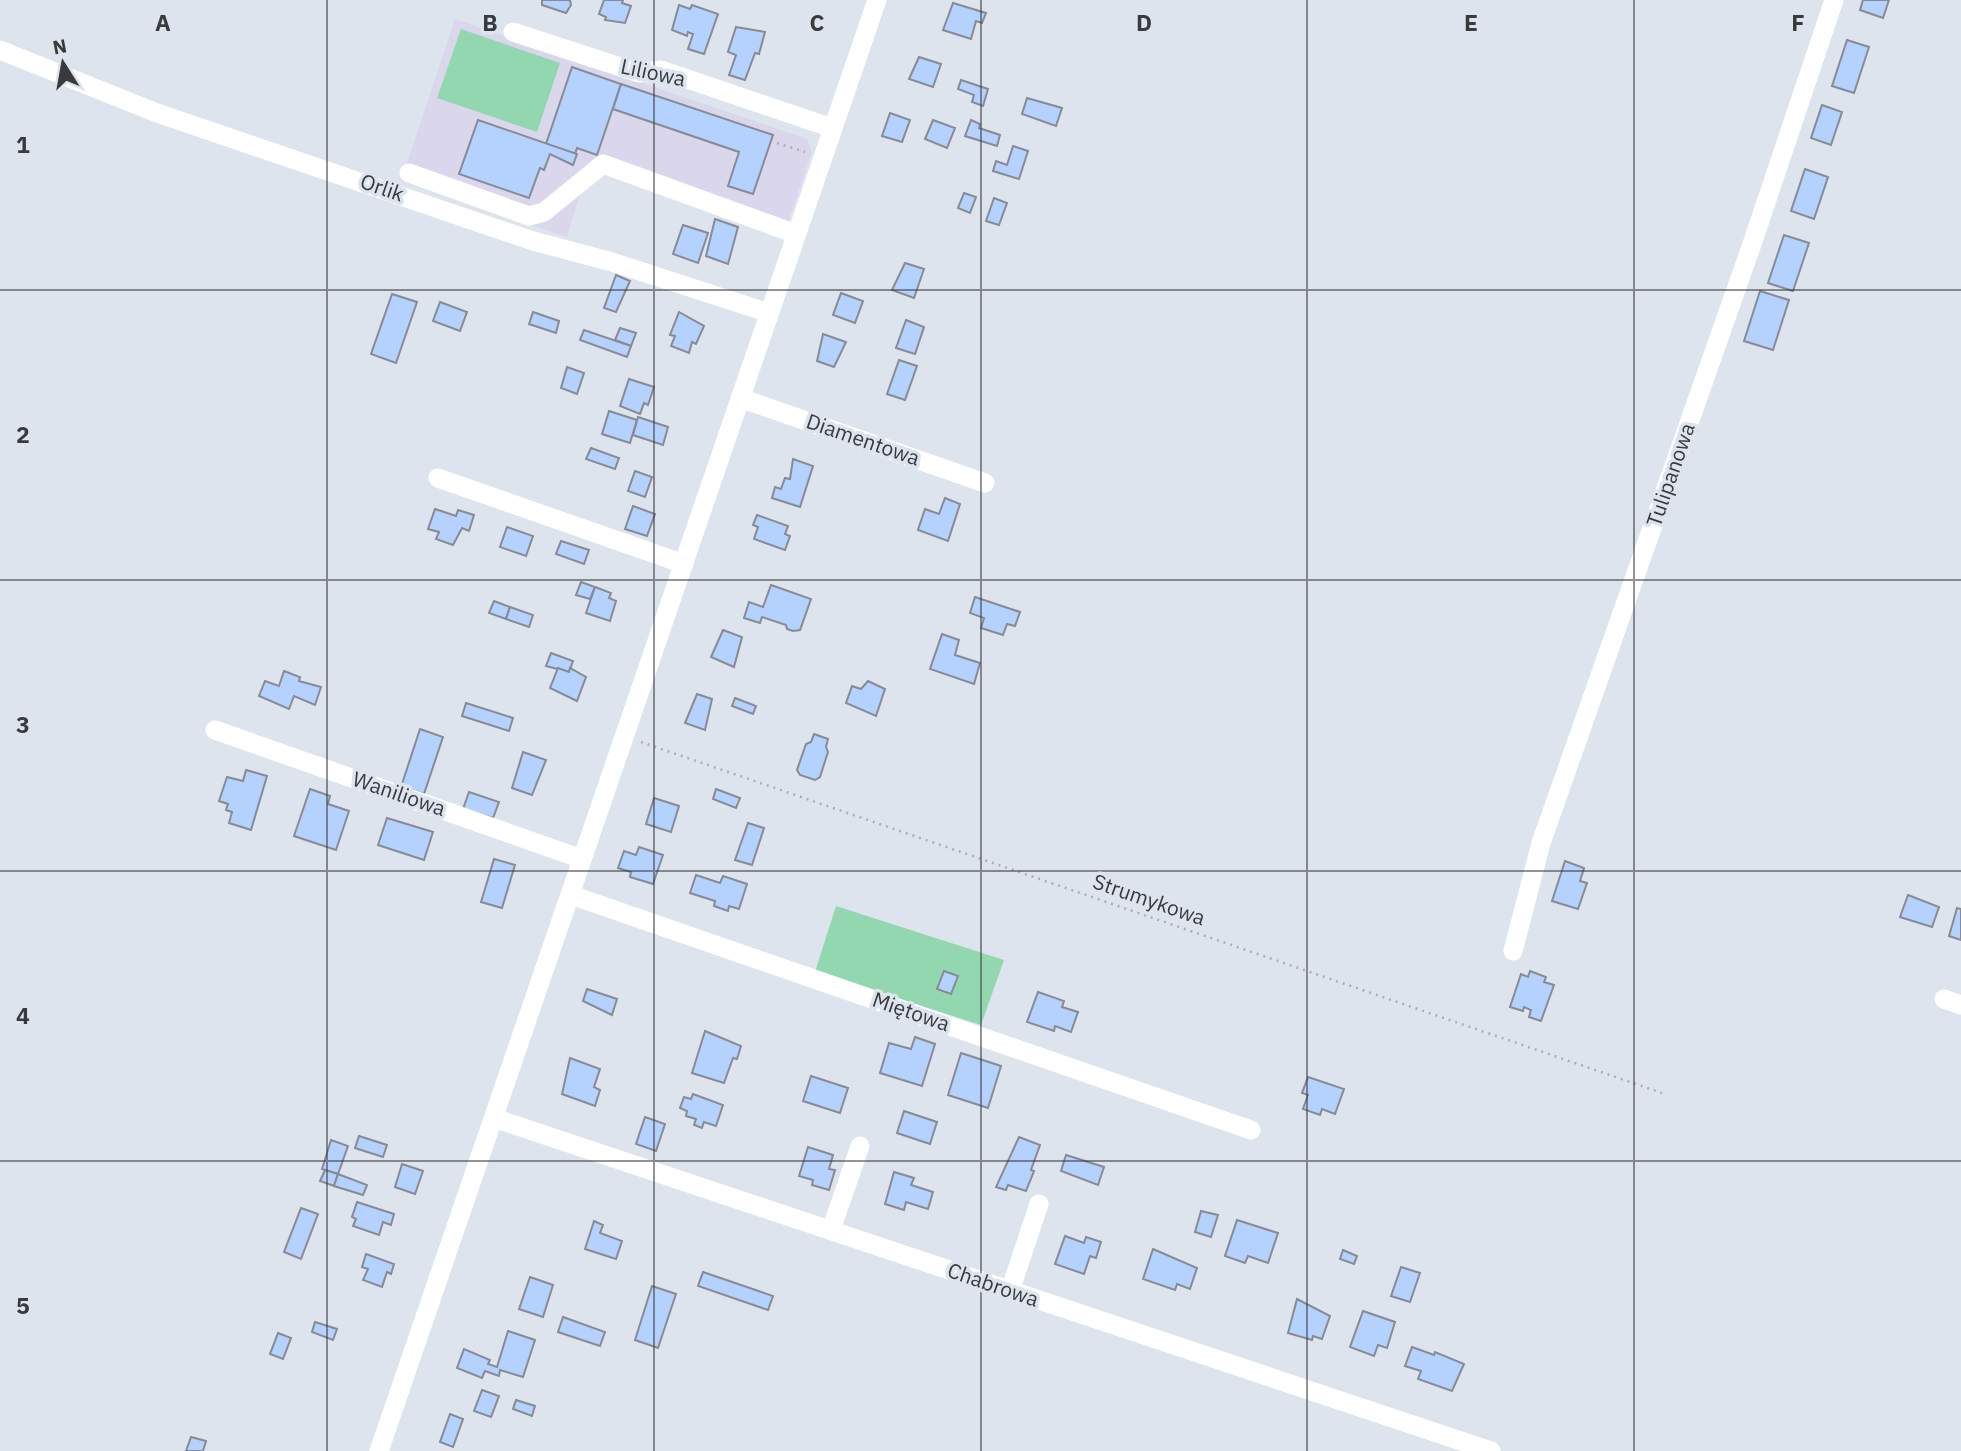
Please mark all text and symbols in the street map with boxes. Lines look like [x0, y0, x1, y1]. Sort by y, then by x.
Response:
text: A [155, 7, 171, 37]
text: B [482, 7, 498, 37]
text: C [810, 7, 825, 37]
text: D [1136, 7, 1152, 37]
text: E [1464, 7, 1478, 37]
text: F [1791, 7, 1805, 37]
north arrow [28, 28, 98, 98]
text: N [51, 33, 69, 59]
street label: Liliowa [618, 52, 688, 93]
text: 1 [16, 129, 30, 159]
street label: Orlik [357, 167, 408, 208]
street label: Diamentowa [803, 407, 924, 472]
text: 2 [16, 419, 30, 449]
street label: Tulipanowa [1639, 419, 1701, 530]
text: 3 [16, 709, 30, 739]
street label: Waniliowa [349, 764, 450, 822]
street label: Strumykowa [1089, 867, 1209, 931]
street label: Miętowa [869, 985, 954, 1037]
text: 4 [16, 1000, 30, 1030]
street label: Chabrowa [944, 1255, 1043, 1313]
text: 5 [16, 1290, 30, 1320]

